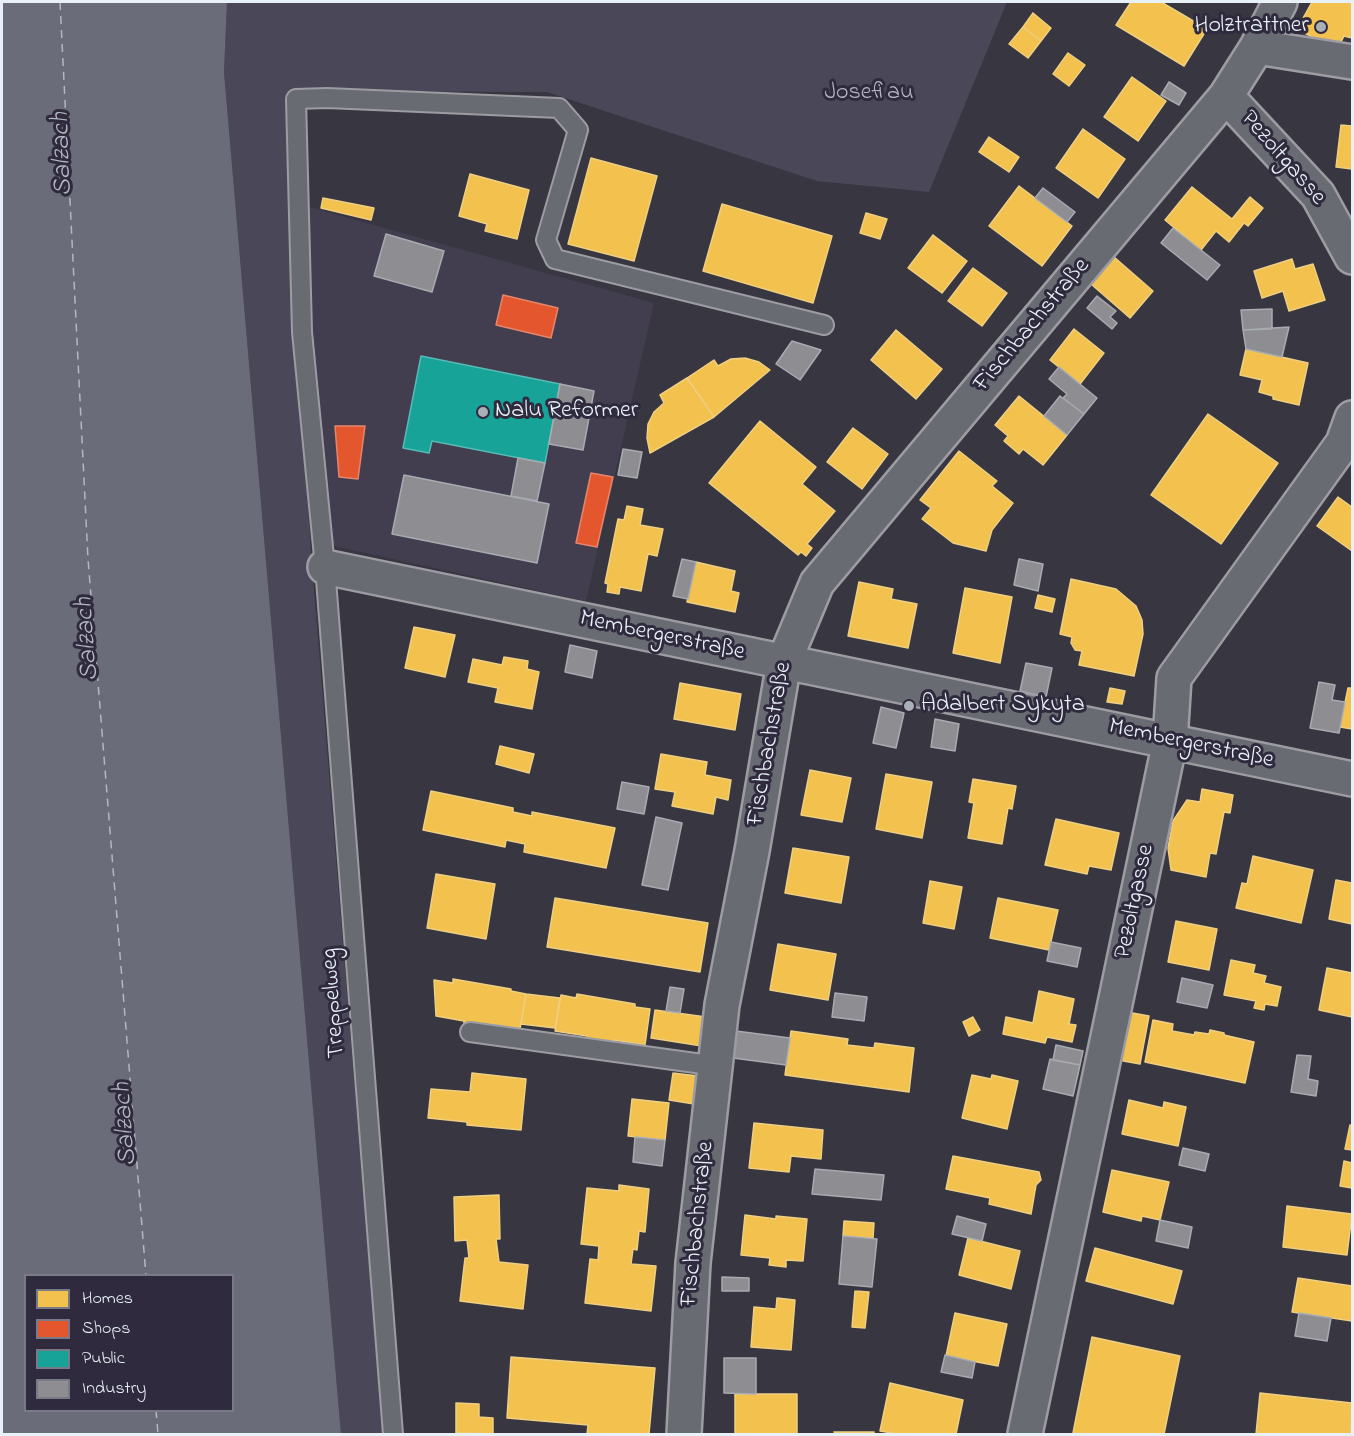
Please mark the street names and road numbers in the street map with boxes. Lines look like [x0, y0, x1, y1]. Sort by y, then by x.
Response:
street label: Pezoltgasse [1233, 106, 1331, 212]
street label: Fischbachstraße [969, 253, 1097, 399]
street label: Membergerstraße [577, 605, 747, 669]
street label: Fischbachstraße [742, 660, 800, 828]
street label: Membergerstraße [1106, 713, 1276, 777]
street label: Pezoltgasse [1110, 842, 1162, 962]
street label: Treppelweg [317, 947, 353, 1059]
street label: Fischbachstraße [676, 1140, 722, 1308]

